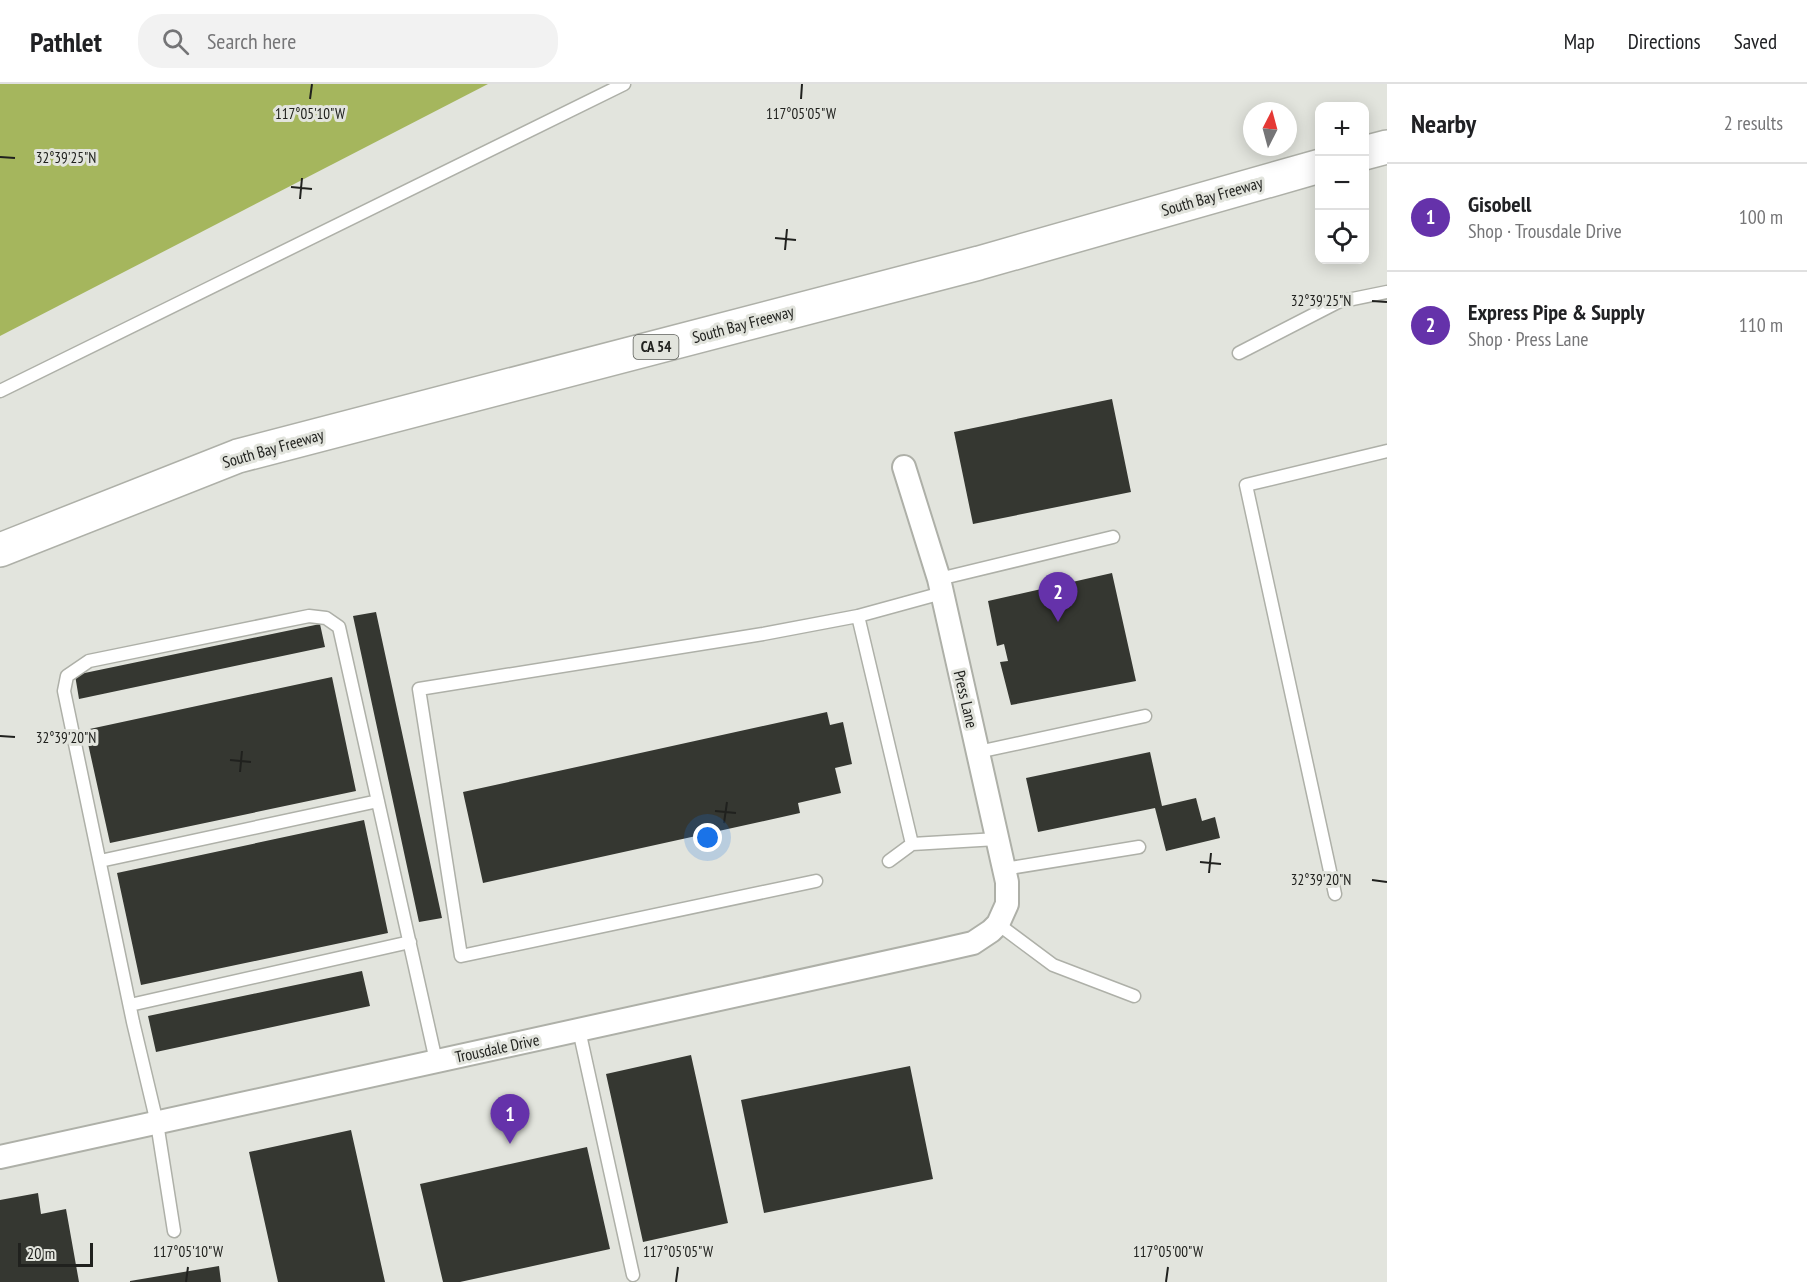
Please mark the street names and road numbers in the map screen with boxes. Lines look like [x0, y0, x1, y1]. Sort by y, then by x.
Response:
street label: South Bay Freeway [1159, 172, 1265, 220]
street label: South Bay Freeway [690, 301, 796, 347]
road number: CA 54 [634, 335, 678, 359]
street label: South Bay Freeway [220, 424, 326, 472]
street label: Press Lane [950, 668, 982, 730]
street label: Trousdale Drive [453, 1029, 541, 1067]

